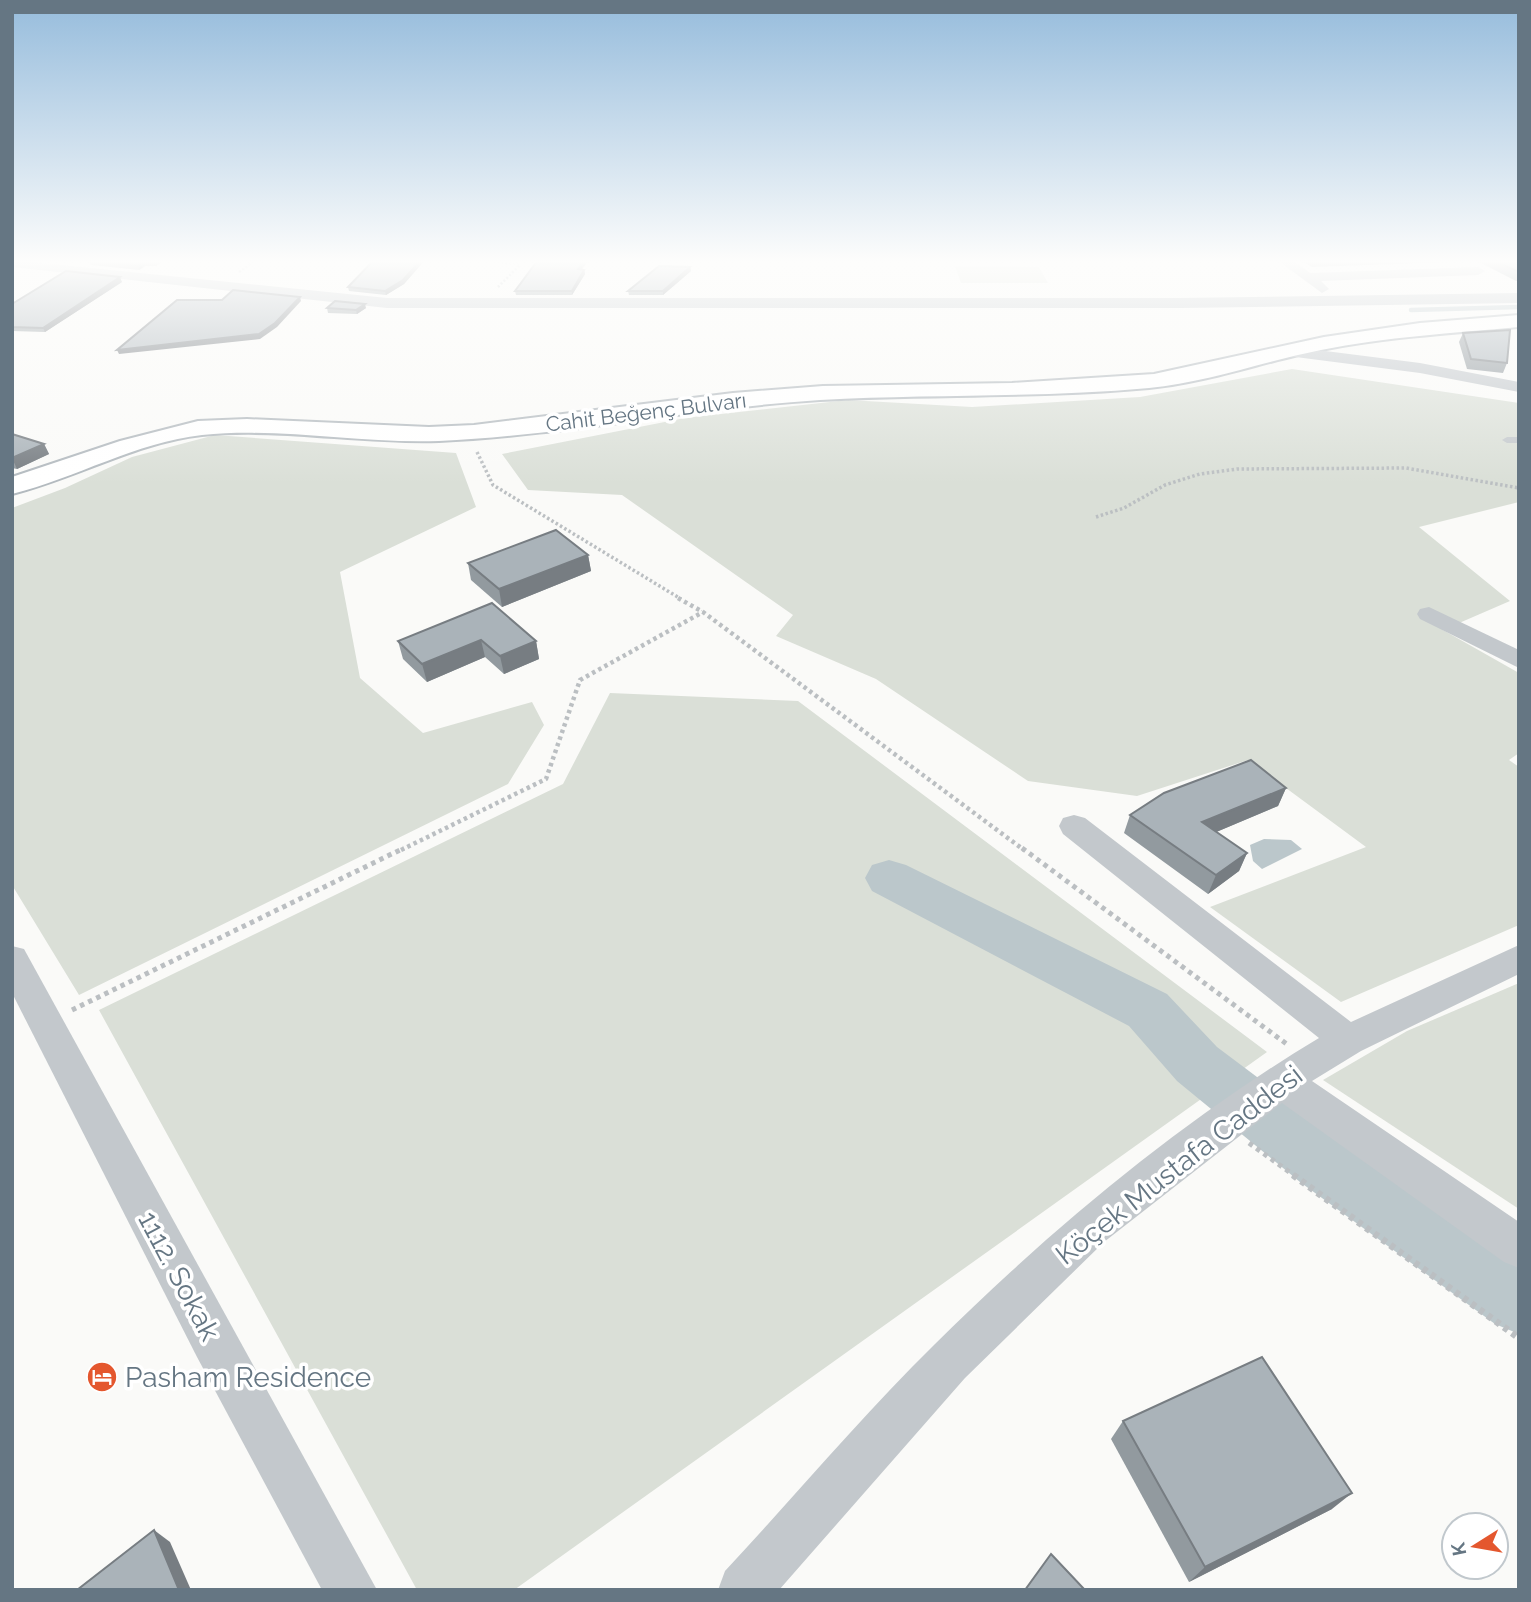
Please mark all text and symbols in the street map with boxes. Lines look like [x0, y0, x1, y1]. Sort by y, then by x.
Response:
street label: Cahit Beğenç Bulvarı [544, 387, 748, 437]
street label: Köçek Mustafa Caddesi [1049, 1059, 1309, 1271]
street label: 1112. Sokak [131, 1206, 227, 1346]
hotel icon: Pasham Residence [85, 1360, 119, 1394]
place label: Pasham Residence [125, 1361, 371, 1394]
north arrow [1440, 1511, 1510, 1581]
text: K [1446, 1541, 1470, 1558]

